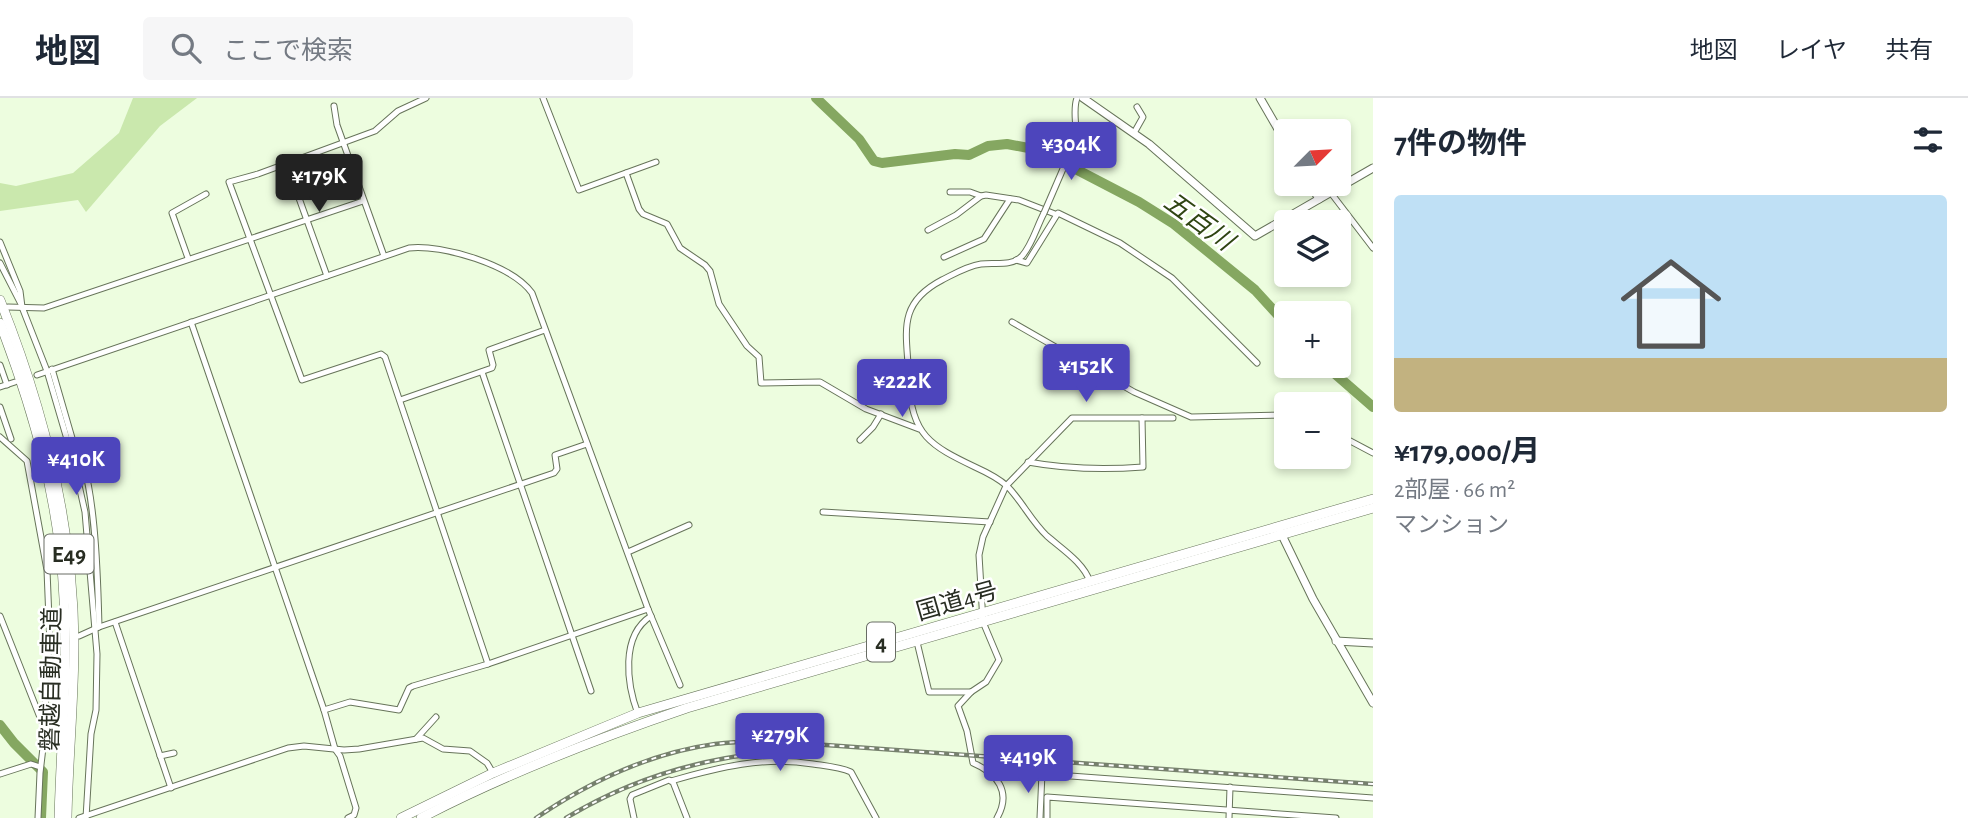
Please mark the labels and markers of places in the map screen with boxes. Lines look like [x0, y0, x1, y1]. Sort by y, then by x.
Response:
pin: ¥304K [1022, 122, 1120, 182]
pin: ¥179K [270, 155, 368, 214]
pin: ¥152K [1037, 344, 1135, 404]
pin: ¥222K [853, 360, 951, 419]
pin: ¥410K [27, 438, 125, 497]
pin: ¥279K [731, 714, 829, 773]
pin: ¥419K [979, 736, 1077, 795]

